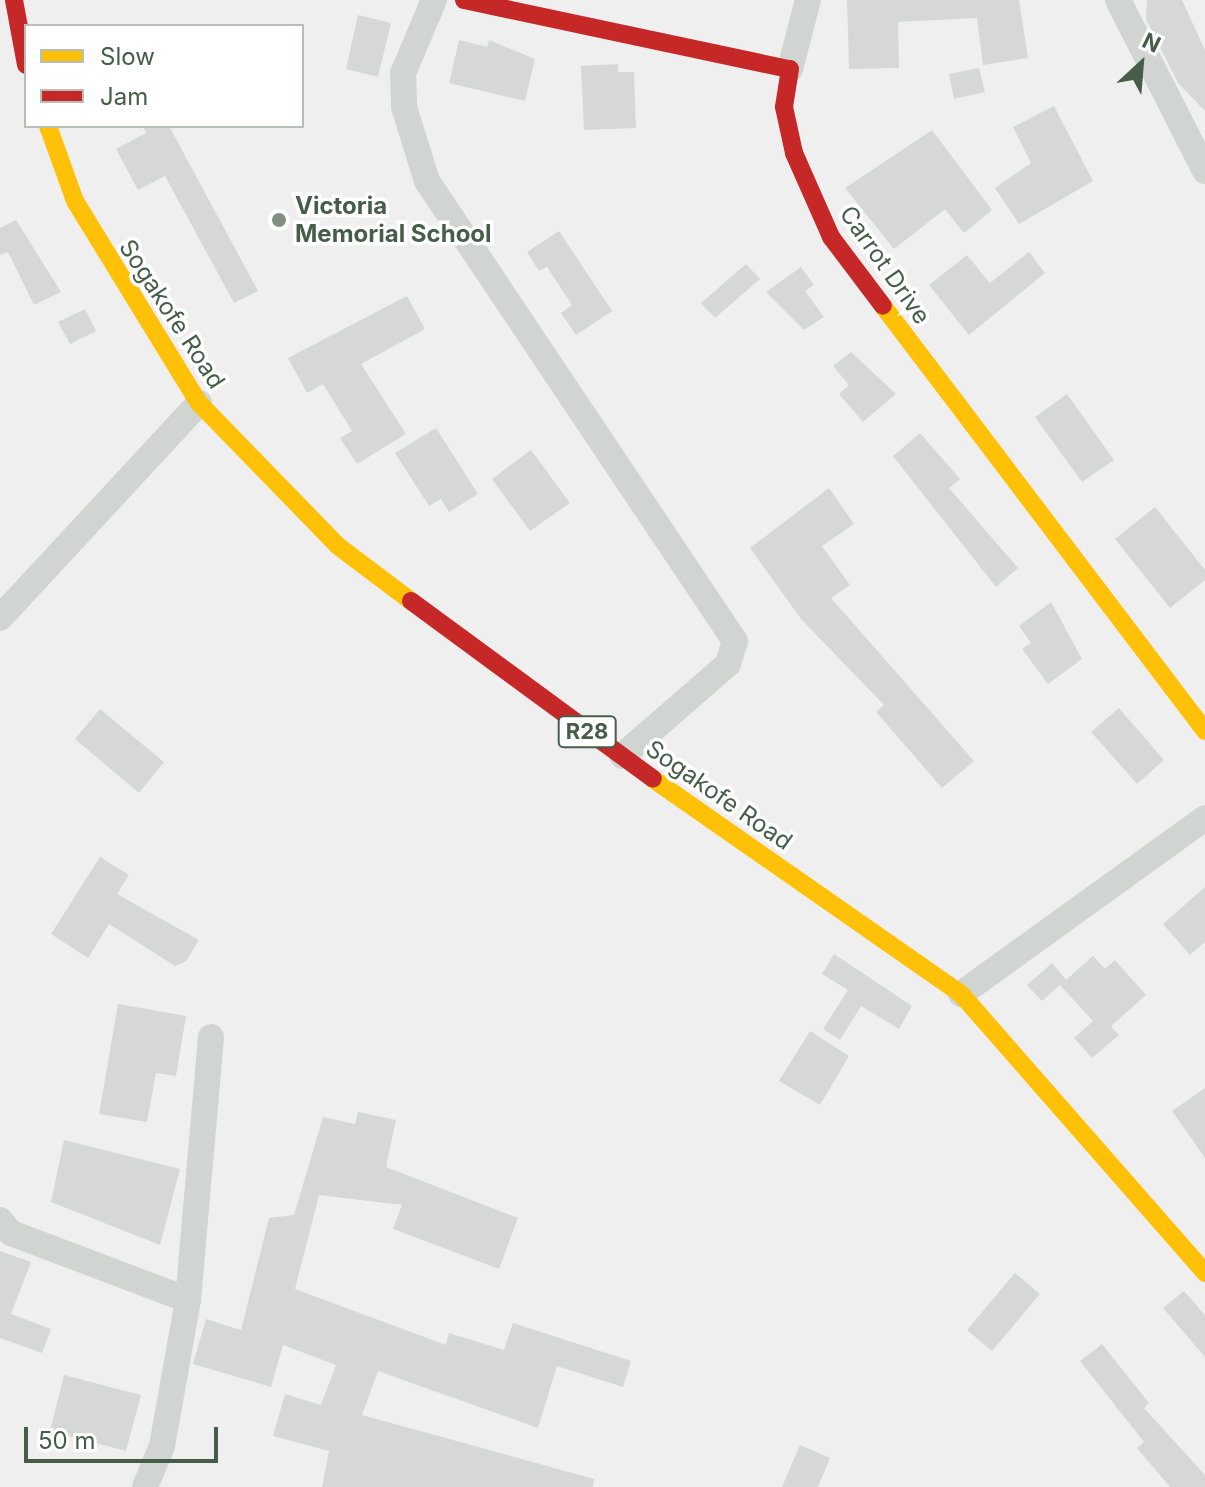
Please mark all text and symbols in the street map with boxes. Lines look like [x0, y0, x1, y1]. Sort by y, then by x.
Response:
legend [24, 24, 304, 128]
north arrow [1101, 24, 1181, 104]
text: N [1138, 27, 1165, 58]
text: Slow [100, 42, 155, 71]
text: Jam [100, 82, 148, 111]
place label: Victoria Memorial School [295, 192, 492, 248]
street label: Carrot Drive [834, 200, 936, 330]
marker: Victoria Memorial School [270, 211, 288, 229]
street label: Sogakofe Road [113, 234, 231, 394]
road number: R28 [557, 714, 617, 750]
street label: Sogakofe Road [640, 734, 798, 856]
scale bar [28, 1411, 222, 1461]
text: 50 m [38, 1426, 96, 1455]

